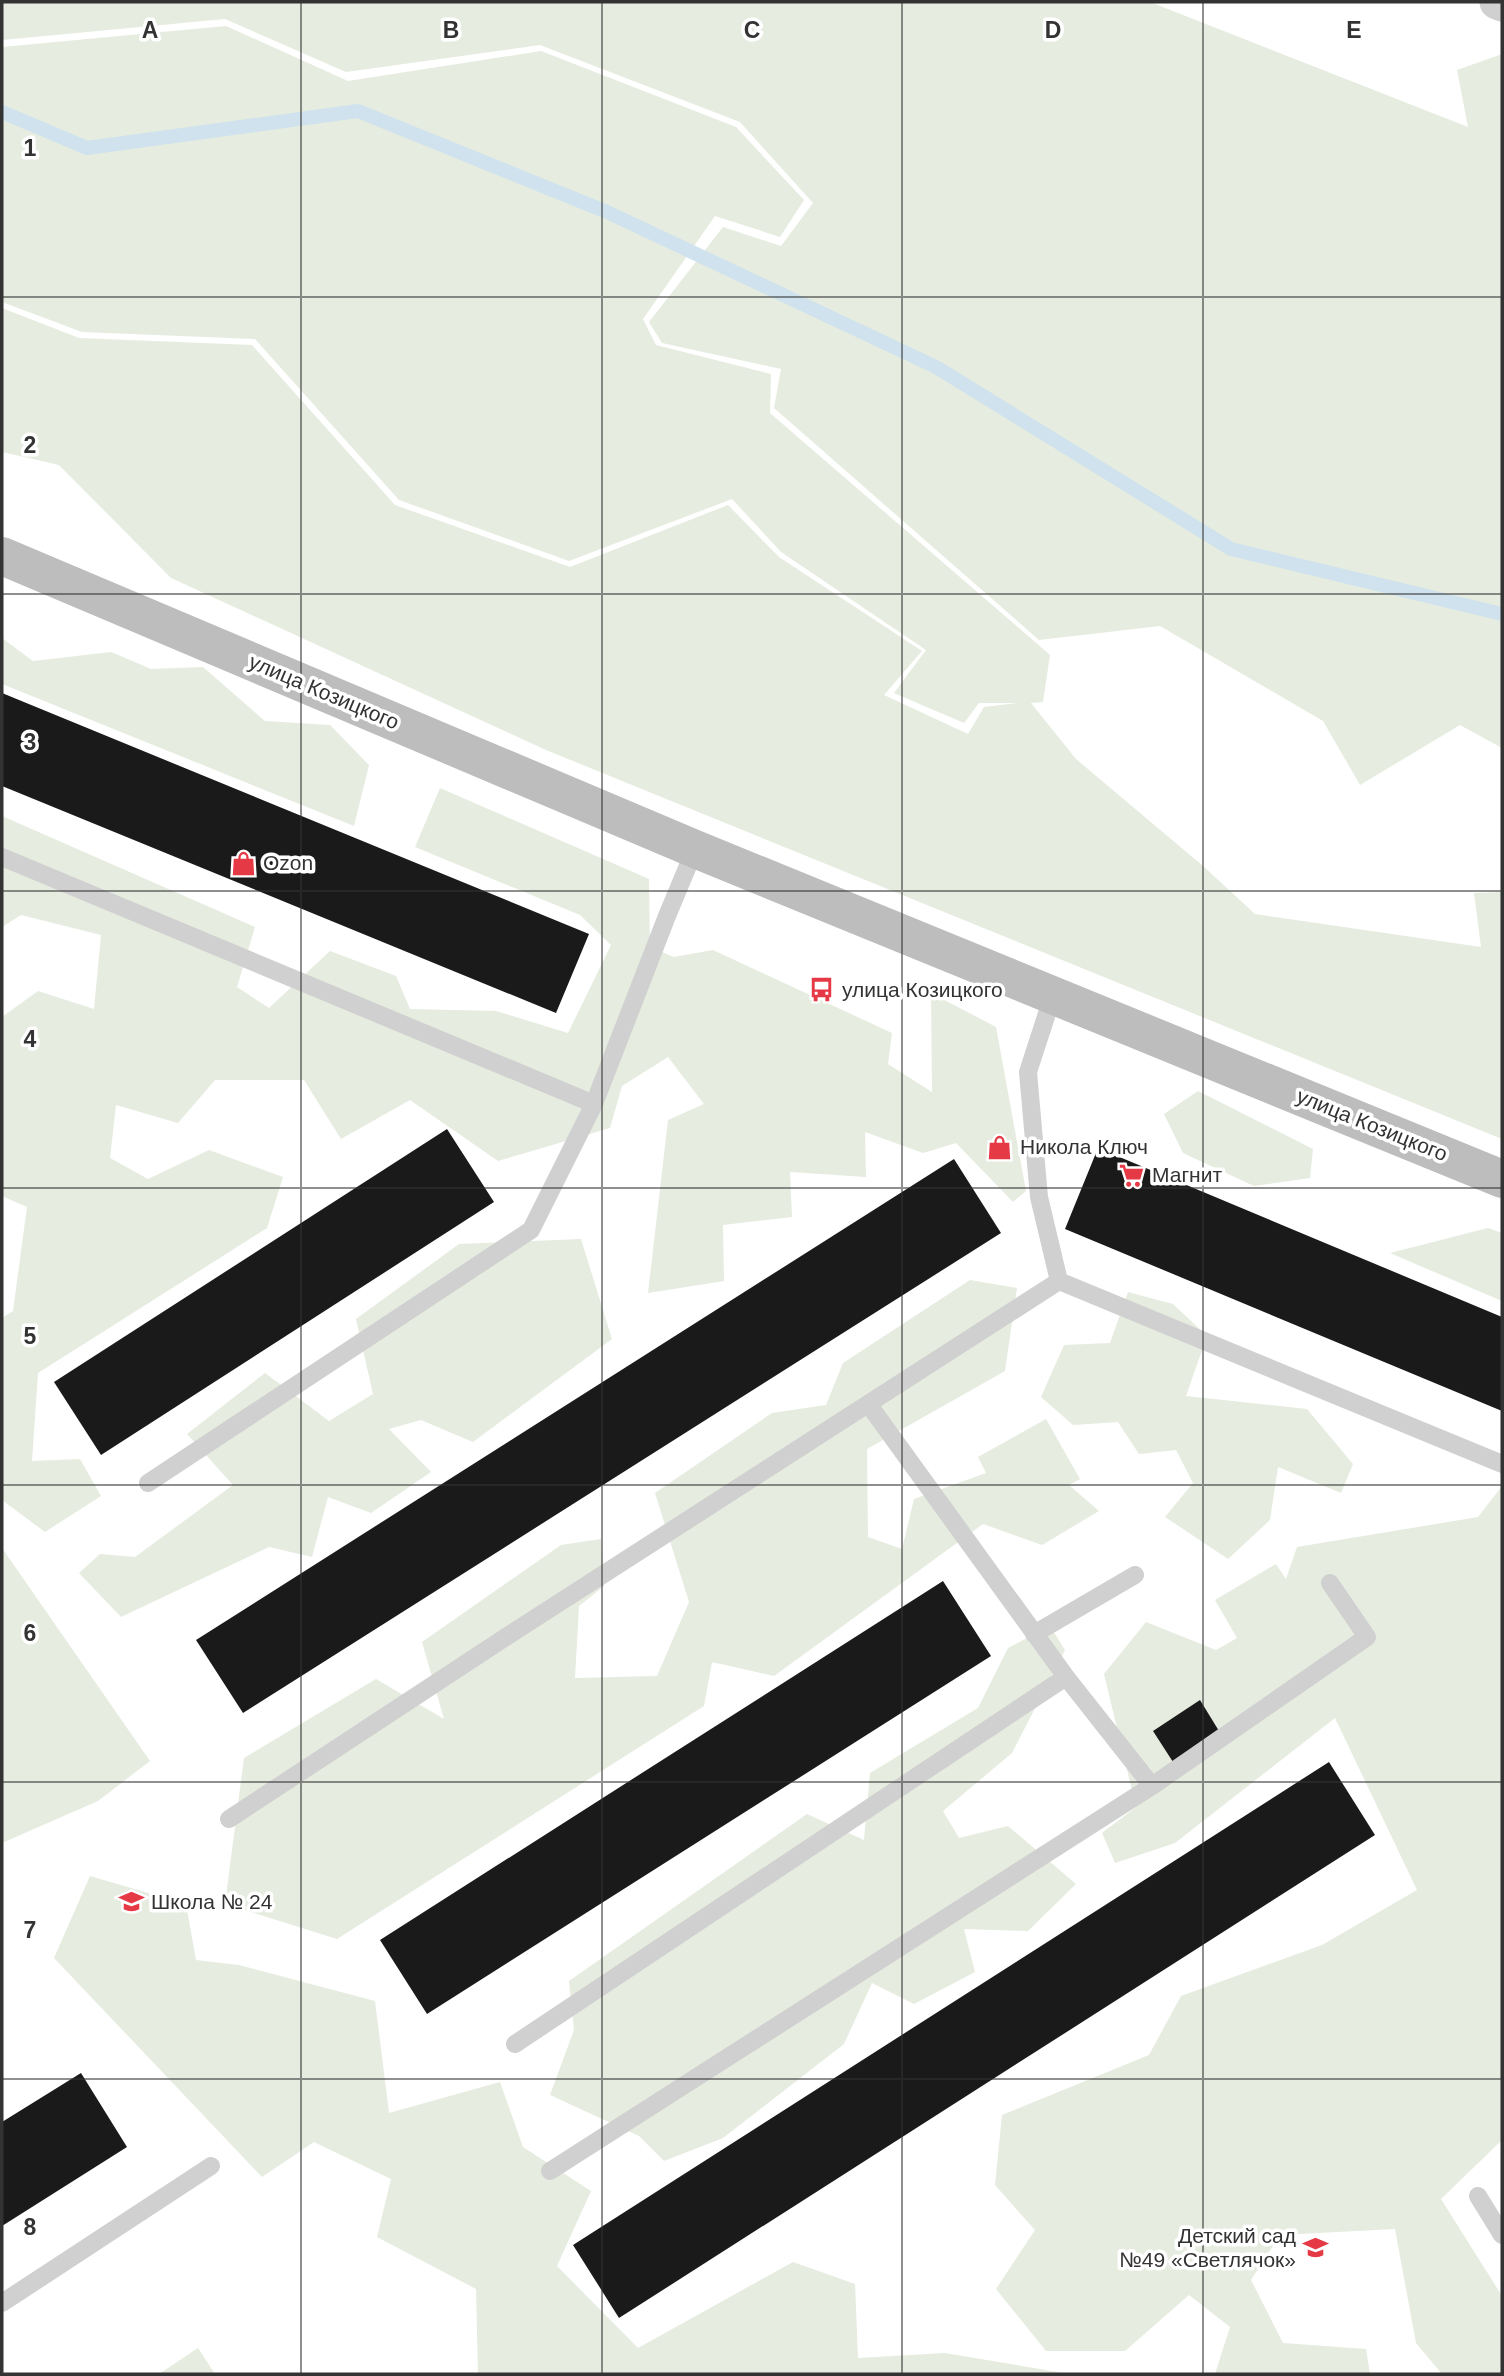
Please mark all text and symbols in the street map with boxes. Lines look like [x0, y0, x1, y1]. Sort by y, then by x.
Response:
text: A [142, 17, 158, 43]
text: B [443, 17, 459, 43]
text: C [744, 17, 760, 43]
text: D [1045, 17, 1061, 43]
text: E [1346, 17, 1362, 43]
text: 1 [24, 135, 37, 161]
text: 2 [24, 432, 36, 458]
street label: улица Козицкого [246, 650, 403, 734]
text: 3 [24, 729, 36, 755]
shop icon: Ozon [229, 849, 257, 877]
place label: Ozon [263, 851, 313, 874]
bus stop icon: улица Козицкого [808, 976, 836, 1004]
place label: улица Козицкого [842, 978, 1003, 1001]
text: 4 [24, 1026, 37, 1052]
street label: улица Козицкого [1293, 1084, 1451, 1165]
shop icon: Никола Ключ [986, 1133, 1014, 1161]
place label: Никола Ключ [1020, 1135, 1148, 1158]
supermarket icon: Магнит [1118, 1161, 1146, 1189]
place label: Магнит [1152, 1163, 1222, 1186]
text: 5 [24, 1323, 37, 1349]
text: 6 [24, 1620, 36, 1646]
school or university icon: Школа № 24 [117, 1888, 145, 1916]
place label: Школа № 24 [151, 1890, 273, 1913]
text: 7 [24, 1917, 36, 1943]
text: 8 [24, 2214, 37, 2240]
place label: Детский сад №49 «Светлячок» [1119, 2224, 1296, 2271]
school or university icon: Детский сад №49 «Светлячок» [1302, 2234, 1330, 2262]

